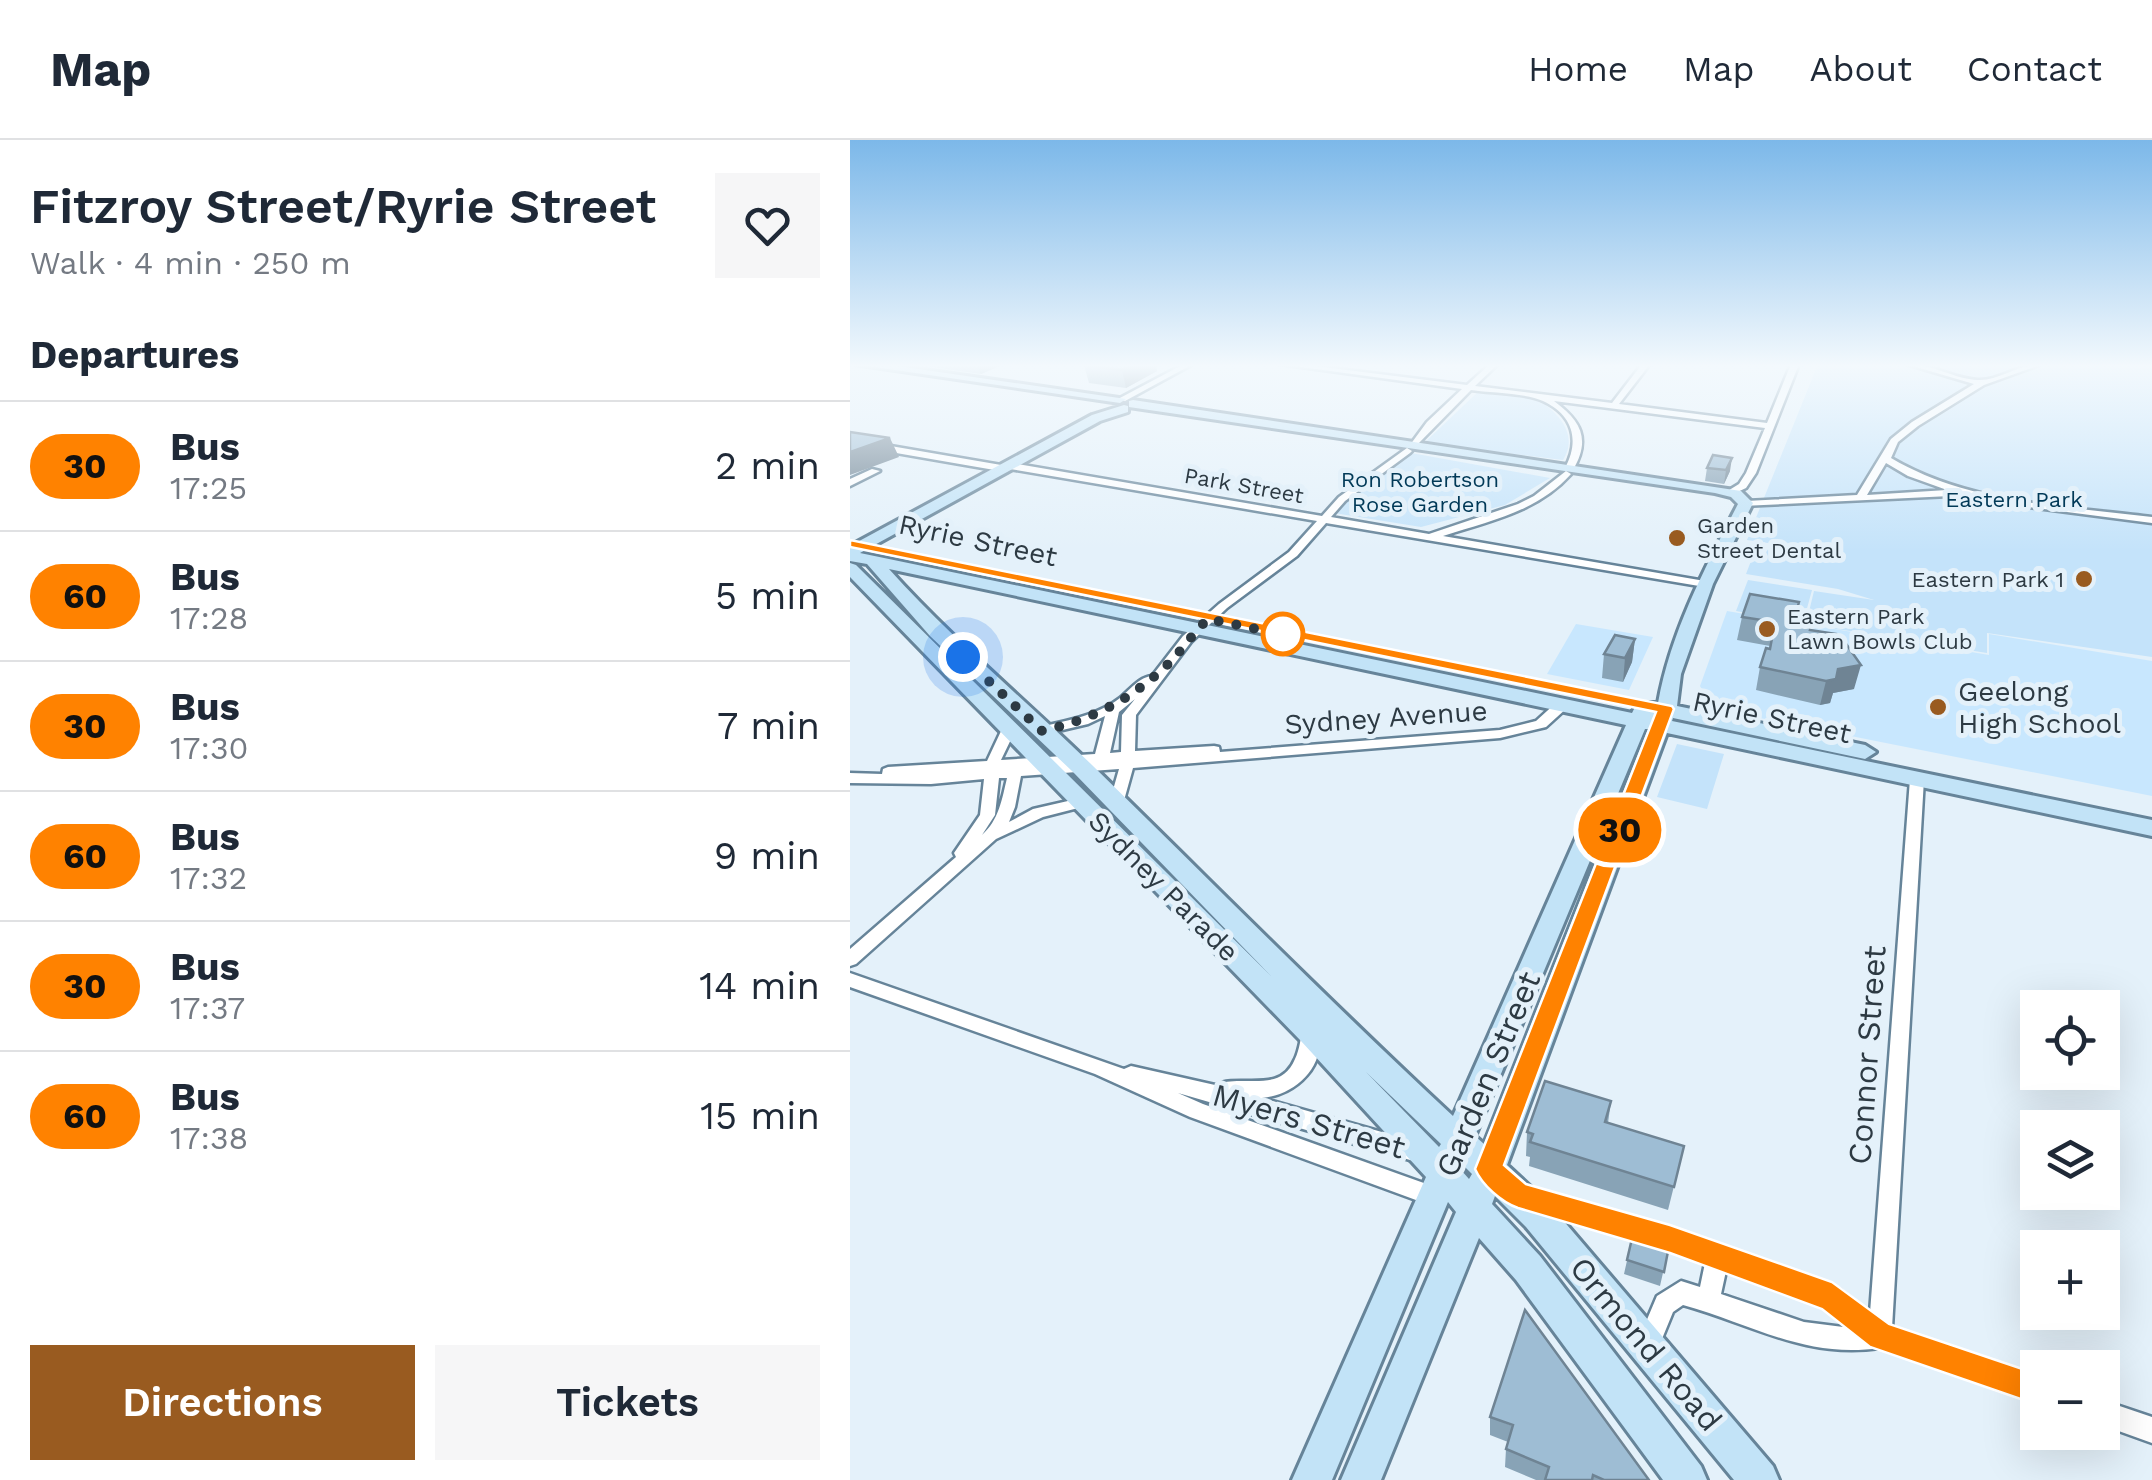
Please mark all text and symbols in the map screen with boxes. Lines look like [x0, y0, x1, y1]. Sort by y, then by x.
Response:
text: Map [50, 41, 151, 98]
text: Home [1528, 48, 1628, 90]
text: Map [1683, 48, 1755, 90]
text: About [1810, 48, 1912, 90]
text: Contact [1967, 48, 2102, 90]
button: heart [715, 173, 820, 278]
text: Fitzroy Street/Ryrie Street [30, 178, 656, 235]
text: Walk · 4 min · 250 m [30, 244, 351, 282]
text: Departures [30, 333, 239, 377]
text: Bus [170, 425, 240, 469]
text: 2 min [715, 444, 820, 488]
text: 30 [63, 445, 107, 487]
street label: Park Street [1182, 463, 1305, 508]
park label: Ron Robertson Rose Garden [1341, 467, 1499, 517]
text: 17:25 [170, 469, 247, 507]
park label: Eastern Park [1945, 487, 2083, 512]
street label: Ryrie Street [896, 508, 1060, 573]
place label: Garden Street Dental [1697, 513, 1841, 563]
marker: Garden Street Dental [1666, 527, 1688, 549]
text: Bus [170, 555, 240, 599]
place label: Eastern Park 1 [1911, 567, 2064, 592]
marker: Eastern Park 1 [2073, 568, 2095, 590]
text: 5 min [715, 574, 820, 618]
text: 60 [63, 575, 107, 617]
text: 17:28 [170, 599, 248, 637]
place label: Eastern Park Lawn Bowls Club [1787, 604, 1973, 654]
unlabelled marker [1262, 613, 1304, 655]
marker: Eastern Park Lawn Bowls Club [1756, 618, 1778, 640]
your location [938, 632, 988, 682]
place label: Geelong High School [1958, 675, 2121, 740]
text: Bus [170, 685, 240, 729]
street label: Ryrie Street [1690, 685, 1854, 750]
street label: Sydney Avenue [1283, 694, 1489, 741]
marker: Geelong High School [1927, 696, 1949, 718]
text: 7 min [717, 704, 820, 748]
text: 30 [63, 705, 107, 747]
text: 17:30 [170, 729, 248, 767]
line badge: 30 [1575, 798, 1665, 862]
street label: Sydney Parade [1082, 804, 1246, 968]
text: 30 [1598, 809, 1642, 851]
text: Bus [170, 815, 240, 859]
text: 9 min [714, 834, 820, 878]
text: 60 [63, 835, 107, 877]
text: 17:32 [170, 859, 247, 897]
street label: Connor Street [1840, 944, 1894, 1166]
text: Bus [170, 945, 240, 989]
text: 14 min [699, 964, 820, 1008]
text: 30 [63, 965, 107, 1007]
street label: Garden Street [1428, 966, 1548, 1182]
text: 17:37 [170, 989, 245, 1027]
map controls [2020, 990, 2120, 1450]
button: locate [2020, 990, 2120, 1090]
text: Bus [170, 1075, 240, 1119]
street label: Myers Street [1208, 1075, 1410, 1167]
text: 15 min [700, 1094, 820, 1138]
text: 60 [63, 1095, 107, 1137]
button: layers [2020, 1110, 2120, 1210]
text: 17:38 [170, 1119, 248, 1157]
button: + [2020, 1230, 2120, 1330]
street label: Ormond Road [1562, 1249, 1730, 1439]
button: Directions [30, 1345, 415, 1460]
button: Tickets [435, 1345, 820, 1460]
button: − [2020, 1350, 2120, 1450]

